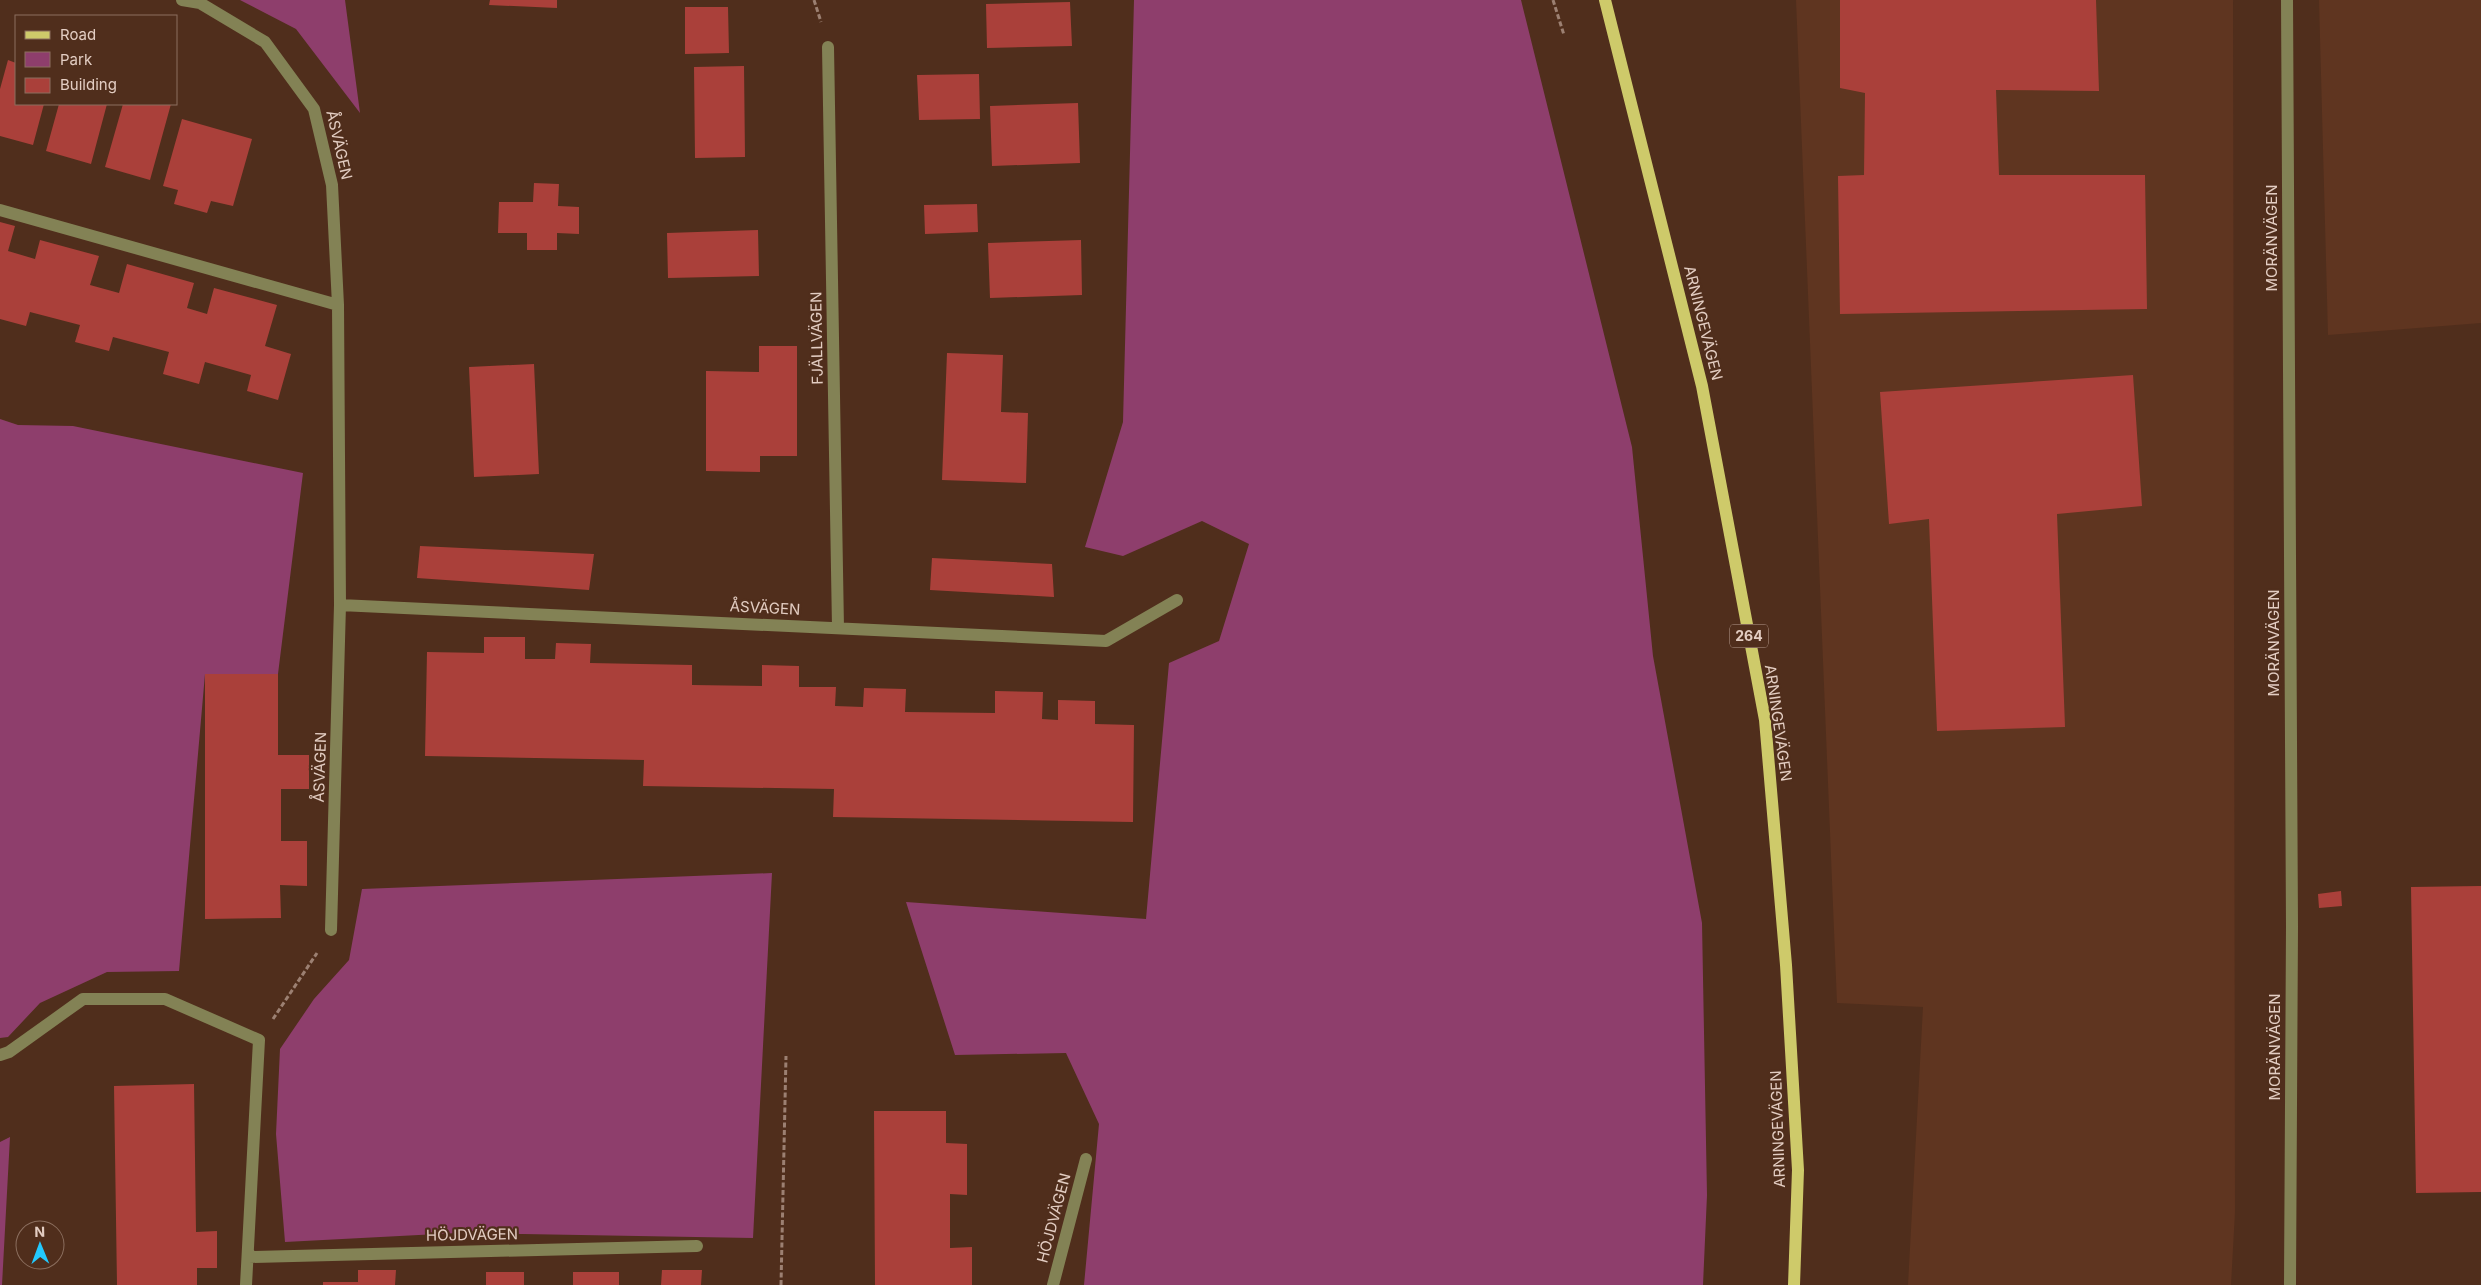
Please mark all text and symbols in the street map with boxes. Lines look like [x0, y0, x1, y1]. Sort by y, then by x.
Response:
legend [15, 15, 178, 105]
text: Road [60, 25, 96, 44]
text: Park [60, 50, 93, 69]
text: Building [60, 75, 117, 94]
street label: ÅSVÄGEN [322, 108, 357, 181]
street label: MORÄNVÄGEN [2262, 185, 2281, 292]
street label: ARNINGEVÄGEN [1680, 264, 1727, 382]
street label: FJÄLLVÄGEN [806, 291, 827, 385]
street label: MORÄNVÄGEN [2264, 590, 2283, 697]
street label: ÅSVÄGEN [729, 596, 801, 619]
road number: 264 [1730, 624, 1768, 648]
street label: ARNINGEVÄGEN [1761, 663, 1796, 782]
street label: ÅSVÄGEN [309, 731, 330, 803]
street label: MORÄNVÄGEN [2265, 994, 2284, 1101]
street label: ARNINGEVÄGEN [1766, 1070, 1789, 1188]
street label: HÖJDVÄGEN [1032, 1171, 1075, 1265]
north arrow [15, 1220, 65, 1270]
text: N [34, 1223, 45, 1240]
street label: HÖJDVÄGEN [426, 1224, 518, 1245]

